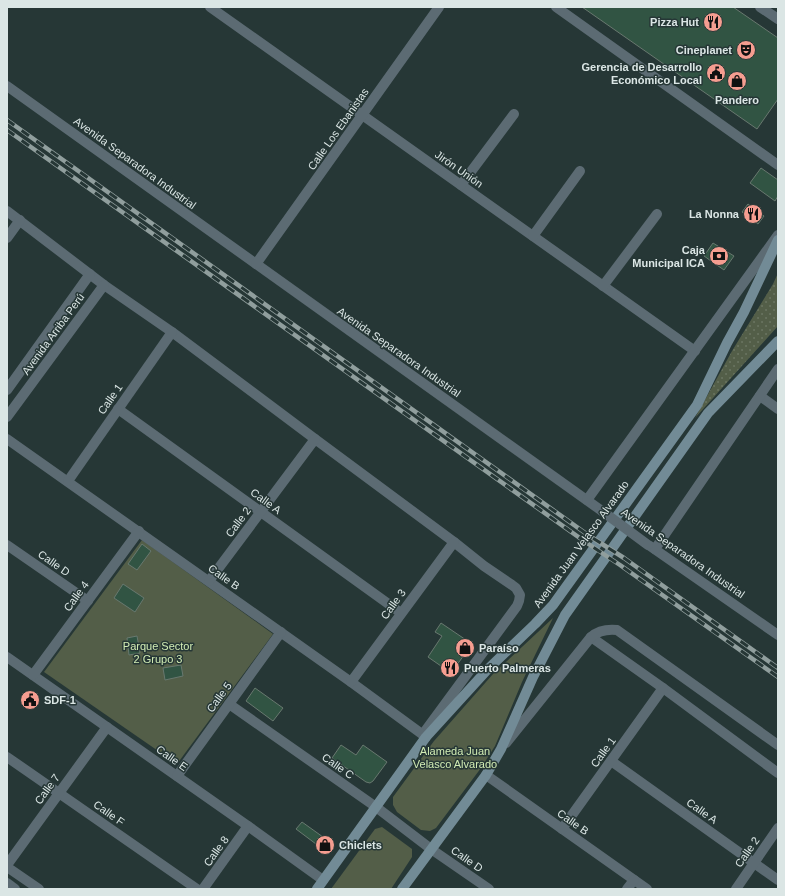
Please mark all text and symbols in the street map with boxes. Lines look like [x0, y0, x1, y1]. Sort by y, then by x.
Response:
restaurant icon: Pizza Hut [702, 11, 724, 33]
place label: Pizza Hut [650, 16, 699, 28]
theatre icon: Cineplanet [735, 39, 757, 61]
place label: Cineplanet [676, 44, 732, 56]
place label: Gerencia de Desarrollo Económico Local [582, 61, 702, 86]
public building icon: Gerencia de Desarrollo Económico Local [705, 62, 727, 84]
shop icon: Pandero [726, 70, 748, 92]
street label: Calle Los Ebanistas [305, 85, 371, 172]
place label: Pandero [715, 94, 759, 106]
street label: Avenida Separadora Industrial [72, 115, 198, 211]
street label: Jirón Unión [433, 148, 485, 190]
restaurant icon: La Nonna [742, 203, 764, 225]
place label: La Nonna [689, 208, 740, 220]
place label: Caja Municipal ICA [632, 244, 706, 269]
bank icon: Caja Municipal ICA [708, 245, 730, 267]
street label: Avenida Arriba Perú [19, 291, 87, 377]
street label: Avenida Separadora Industrial [335, 305, 463, 399]
street label: Calle 1 [95, 382, 125, 416]
street label: Avenida Juan Velasco Alvarado [531, 478, 631, 610]
street label: Calle A [248, 486, 284, 516]
street label: Calle 2 [223, 505, 253, 539]
street label: Avenida Separadora Industrial [619, 506, 747, 600]
street label: Calle D [36, 548, 72, 578]
street label: Calle B [206, 562, 242, 592]
street label: Calle 4 [61, 579, 91, 613]
street label: Calle 3 [378, 587, 408, 621]
shop icon: Paraíso [454, 637, 476, 659]
park label: Parque Sector 2 Grupo 3 [123, 640, 193, 665]
place label: Paraíso [479, 642, 519, 654]
restaurant icon: Puerto Palmeras [439, 657, 461, 679]
place label: Puerto Palmeras [464, 662, 551, 674]
street label: Calle 5 [204, 680, 234, 714]
public building icon: SDF-1 [19, 689, 41, 711]
place label: SDF-1 [44, 694, 76, 706]
street label: Calle 1 [588, 735, 618, 769]
street label: Calle E [154, 743, 190, 773]
park label: Alameda Juan Velasco Alvarado [413, 745, 497, 770]
street label: Calle C [320, 751, 356, 781]
street label: Calle 7 [32, 772, 62, 806]
street label: Calle A [684, 796, 720, 826]
street label: Calle F [91, 798, 127, 828]
street label: Calle B [555, 807, 591, 837]
street label: Calle 8 [201, 834, 231, 868]
shop icon: Chiclets [314, 834, 336, 856]
street label: Calle 2 [732, 835, 762, 869]
place label: Chiclets [339, 839, 382, 851]
street label: Calle D [449, 844, 485, 874]

